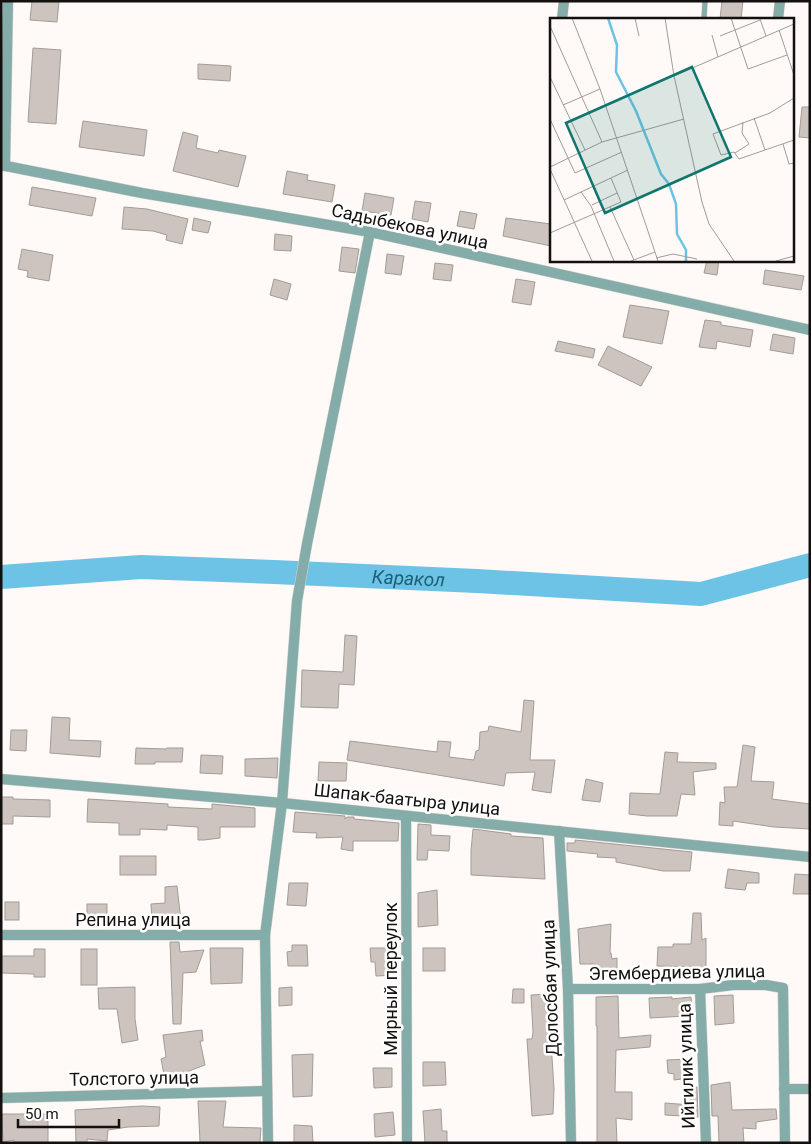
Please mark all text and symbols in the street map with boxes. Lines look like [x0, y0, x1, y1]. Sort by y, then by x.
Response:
inset map [550, 18, 794, 261]
street label: Садыбекова улица [330, 199, 490, 253]
water label: Каракол [371, 565, 446, 591]
street label: Шапак-баатыра улица [313, 779, 501, 819]
street label: Мирный переулок [380, 902, 401, 1056]
street label: Репина улица [75, 909, 191, 930]
street label: Долосбая улица [537, 919, 563, 1057]
street label: Эгембердиева улица [589, 960, 765, 984]
street label: Ийгилик улица [673, 1003, 699, 1129]
street label: Толстого улица [69, 1066, 199, 1090]
scale bar [18, 1096, 119, 1128]
text: 50 m [25, 1105, 59, 1123]

